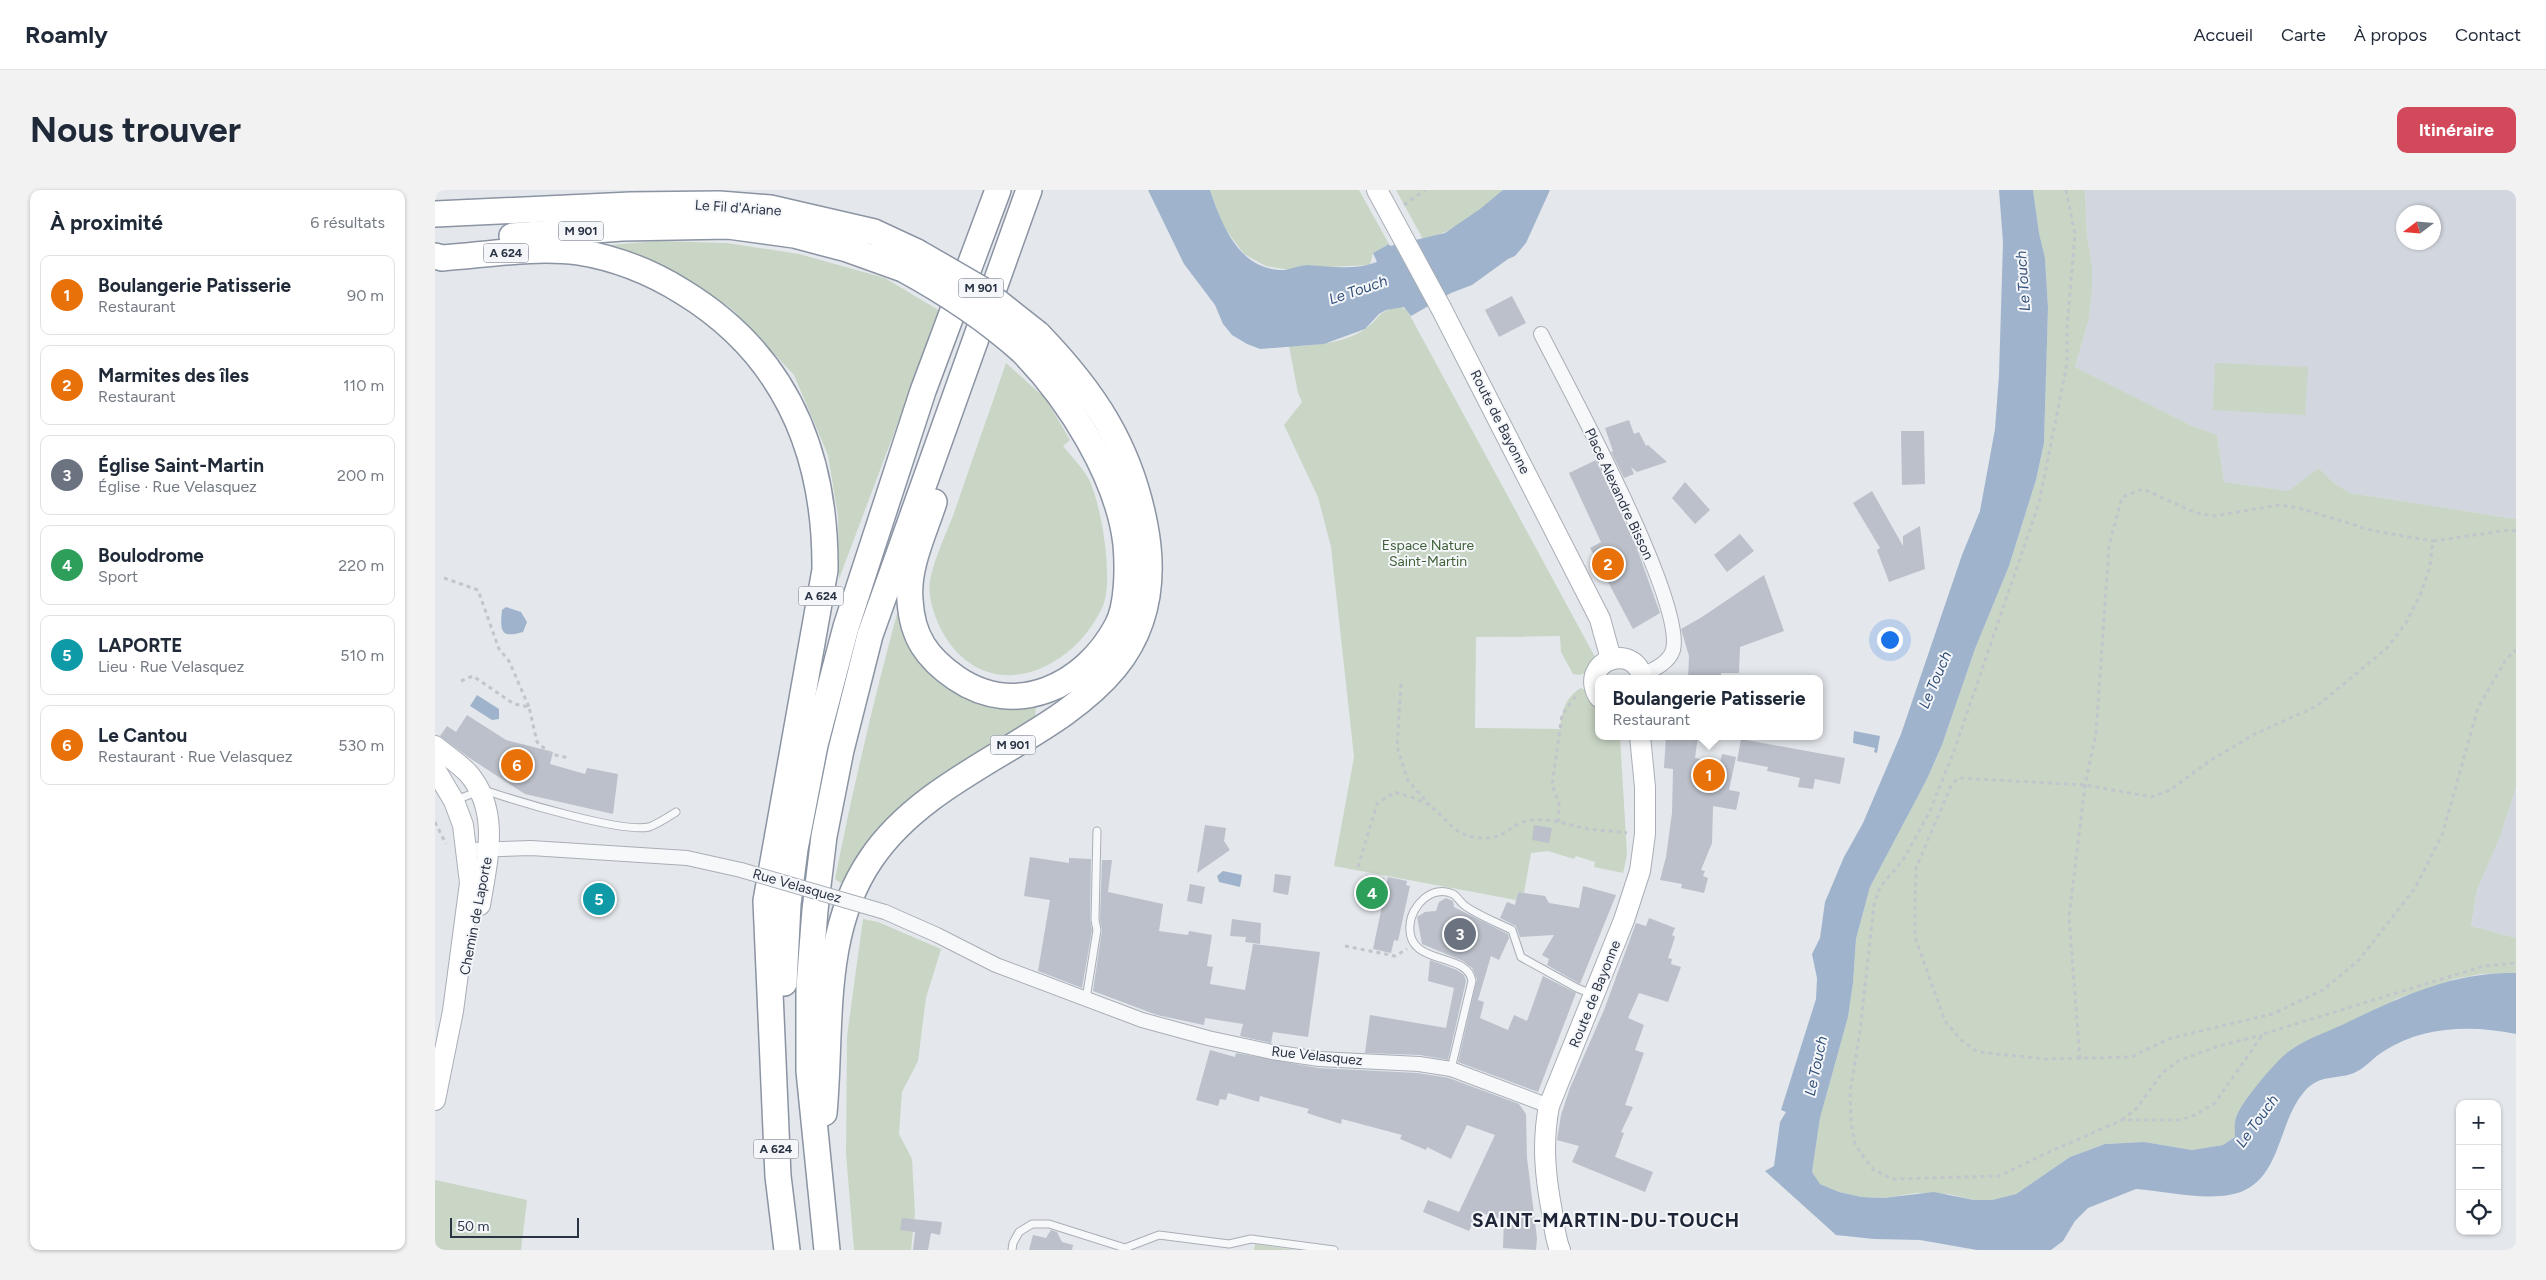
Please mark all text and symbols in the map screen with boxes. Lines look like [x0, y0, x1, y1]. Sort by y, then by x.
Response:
text: Roamly [25, 20, 108, 49]
text: Accueil [2193, 24, 2253, 46]
text: Carte [2281, 24, 2326, 46]
text: À propos [2354, 24, 2427, 46]
text: Contact [2455, 24, 2521, 46]
button: Itinéraire [2397, 107, 2516, 153]
text: Nous trouver [30, 109, 241, 151]
street label: Le Fil d'Ariane [694, 196, 782, 220]
north arrow [2396, 205, 2441, 250]
text: À proximité [50, 210, 163, 235]
text: 6 résultats [310, 213, 385, 232]
road number: M 901 [559, 221, 603, 240]
road number: A 624 [483, 244, 529, 262]
water label: Le Touch [2012, 250, 2034, 312]
water label: Le Touch [1326, 272, 1390, 308]
text: Boulangerie Patisserie [98, 274, 291, 297]
road number: M 901 [959, 279, 1003, 298]
text: 1 [64, 286, 70, 305]
text: 90 m [347, 286, 384, 305]
text: Restaurant [98, 297, 176, 316]
text: Marmites des îles [98, 364, 249, 387]
street label: Route de Bayonne [1466, 367, 1534, 477]
text: 2 [62, 376, 72, 395]
text: 110 m [343, 376, 384, 395]
text: Restaurant [98, 387, 176, 406]
street label: Place Alexandre Bisson [1581, 425, 1657, 563]
text: Église Saint-Martin [98, 454, 264, 477]
text: 3 [63, 466, 71, 485]
text: 200 m [337, 466, 384, 485]
text: Église · Rue Velasquez [98, 477, 257, 496]
park label: Espace Nature Saint-Martin [1382, 537, 1475, 570]
text: Boulodrome [98, 544, 204, 567]
pin: 2 [1592, 545, 1624, 583]
text: 4 [62, 556, 72, 575]
text: 220 m [338, 556, 384, 575]
text: Sport [98, 567, 138, 586]
road number: A 624 [799, 586, 843, 606]
your location [1877, 627, 1903, 653]
text: LAPORTE [98, 634, 183, 657]
text: 5 [62, 646, 72, 665]
text: 510 m [340, 646, 384, 665]
water label: Le Touch [1915, 649, 1955, 711]
text: Lieu · Rue Velasquez [98, 657, 244, 676]
popup [1595, 675, 1823, 740]
text: Boulangerie Patisserie [1612, 687, 1806, 710]
text: Restaurant [1612, 710, 1690, 729]
text: Le Cantou [98, 724, 187, 747]
text: 6 [62, 736, 72, 755]
text: 530 m [338, 736, 384, 755]
road number: M 901 [991, 736, 1035, 754]
pin: 6 [501, 746, 533, 784]
text: Restaurant · Rue Velasquez [98, 747, 293, 766]
pin: 1 [1693, 756, 1725, 794]
street label: Chemin de Laporte [456, 855, 496, 976]
street label: Rue Velasquez [751, 865, 843, 907]
pin: 4 [1356, 874, 1388, 912]
pin: 5 [583, 880, 615, 918]
pin: 3 [1444, 915, 1476, 953]
street label: Route de Bayonne [1566, 937, 1624, 1050]
water label: Le Touch [1801, 1034, 1831, 1098]
street label: Rue Velasquez [1271, 1043, 1364, 1069]
water label: Le Touch [2232, 1091, 2282, 1151]
map controls [2456, 1100, 2501, 1235]
button: + [2456, 1100, 2501, 1145]
road number: A 624 [753, 1140, 799, 1159]
button: − [2456, 1145, 2501, 1190]
button: locate [2456, 1190, 2501, 1235]
district label: SAINT-MARTIN-DU-TOUCH [1472, 1209, 1740, 1232]
scale bar [450, 1215, 579, 1238]
text: 50 m [457, 1218, 489, 1235]

